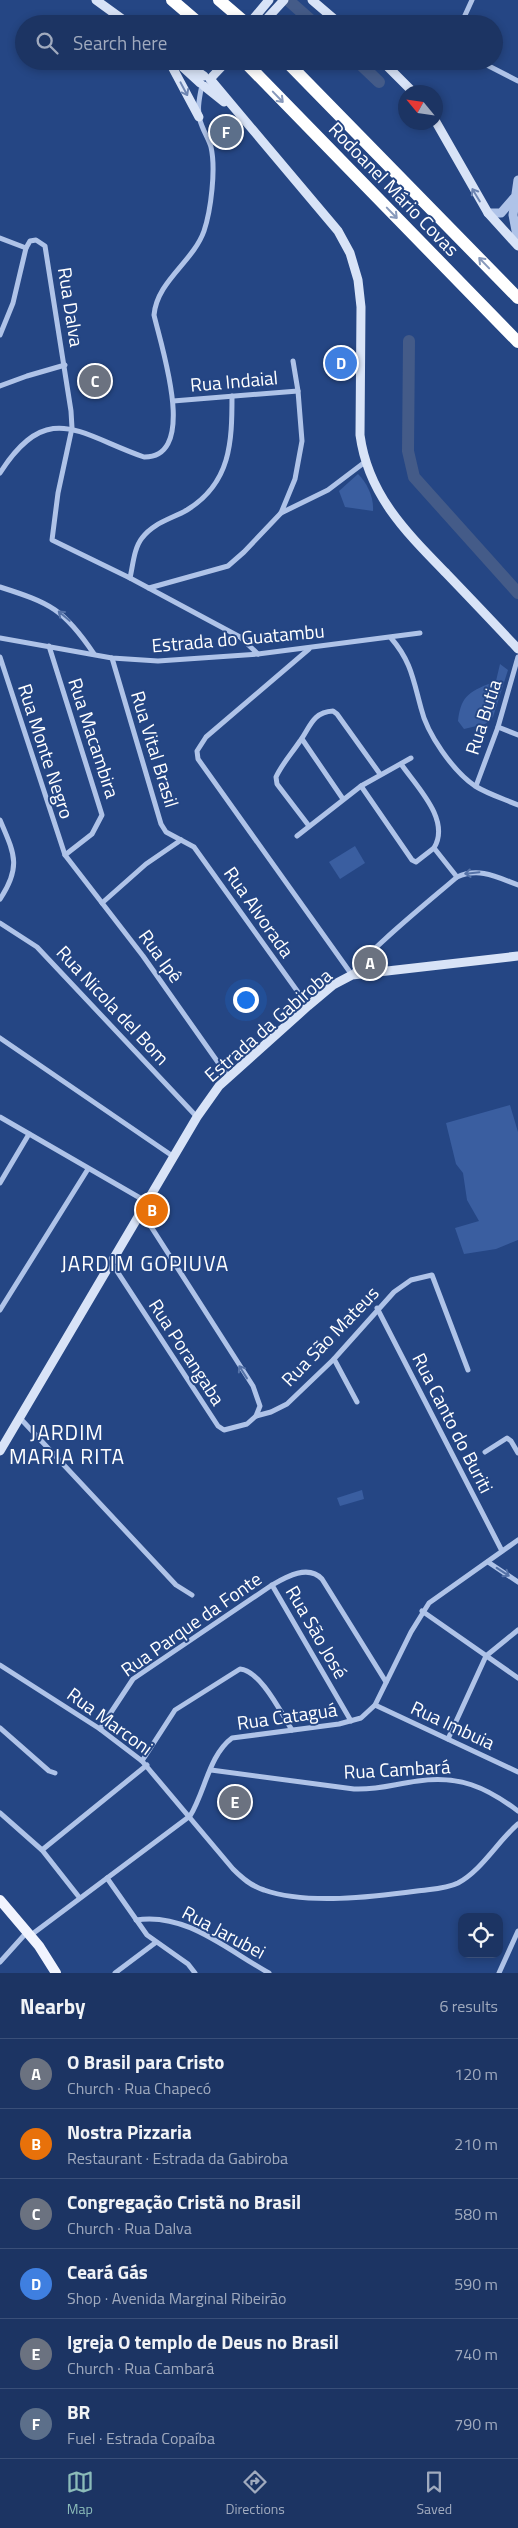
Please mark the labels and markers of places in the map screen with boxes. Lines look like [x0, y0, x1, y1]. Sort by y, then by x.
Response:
pin: F [210, 113, 242, 151]
pin: D [325, 344, 357, 382]
pin: C [79, 362, 111, 400]
pin: A [354, 944, 386, 982]
pin: B [136, 1191, 168, 1229]
pin: E [219, 1783, 251, 1821]

